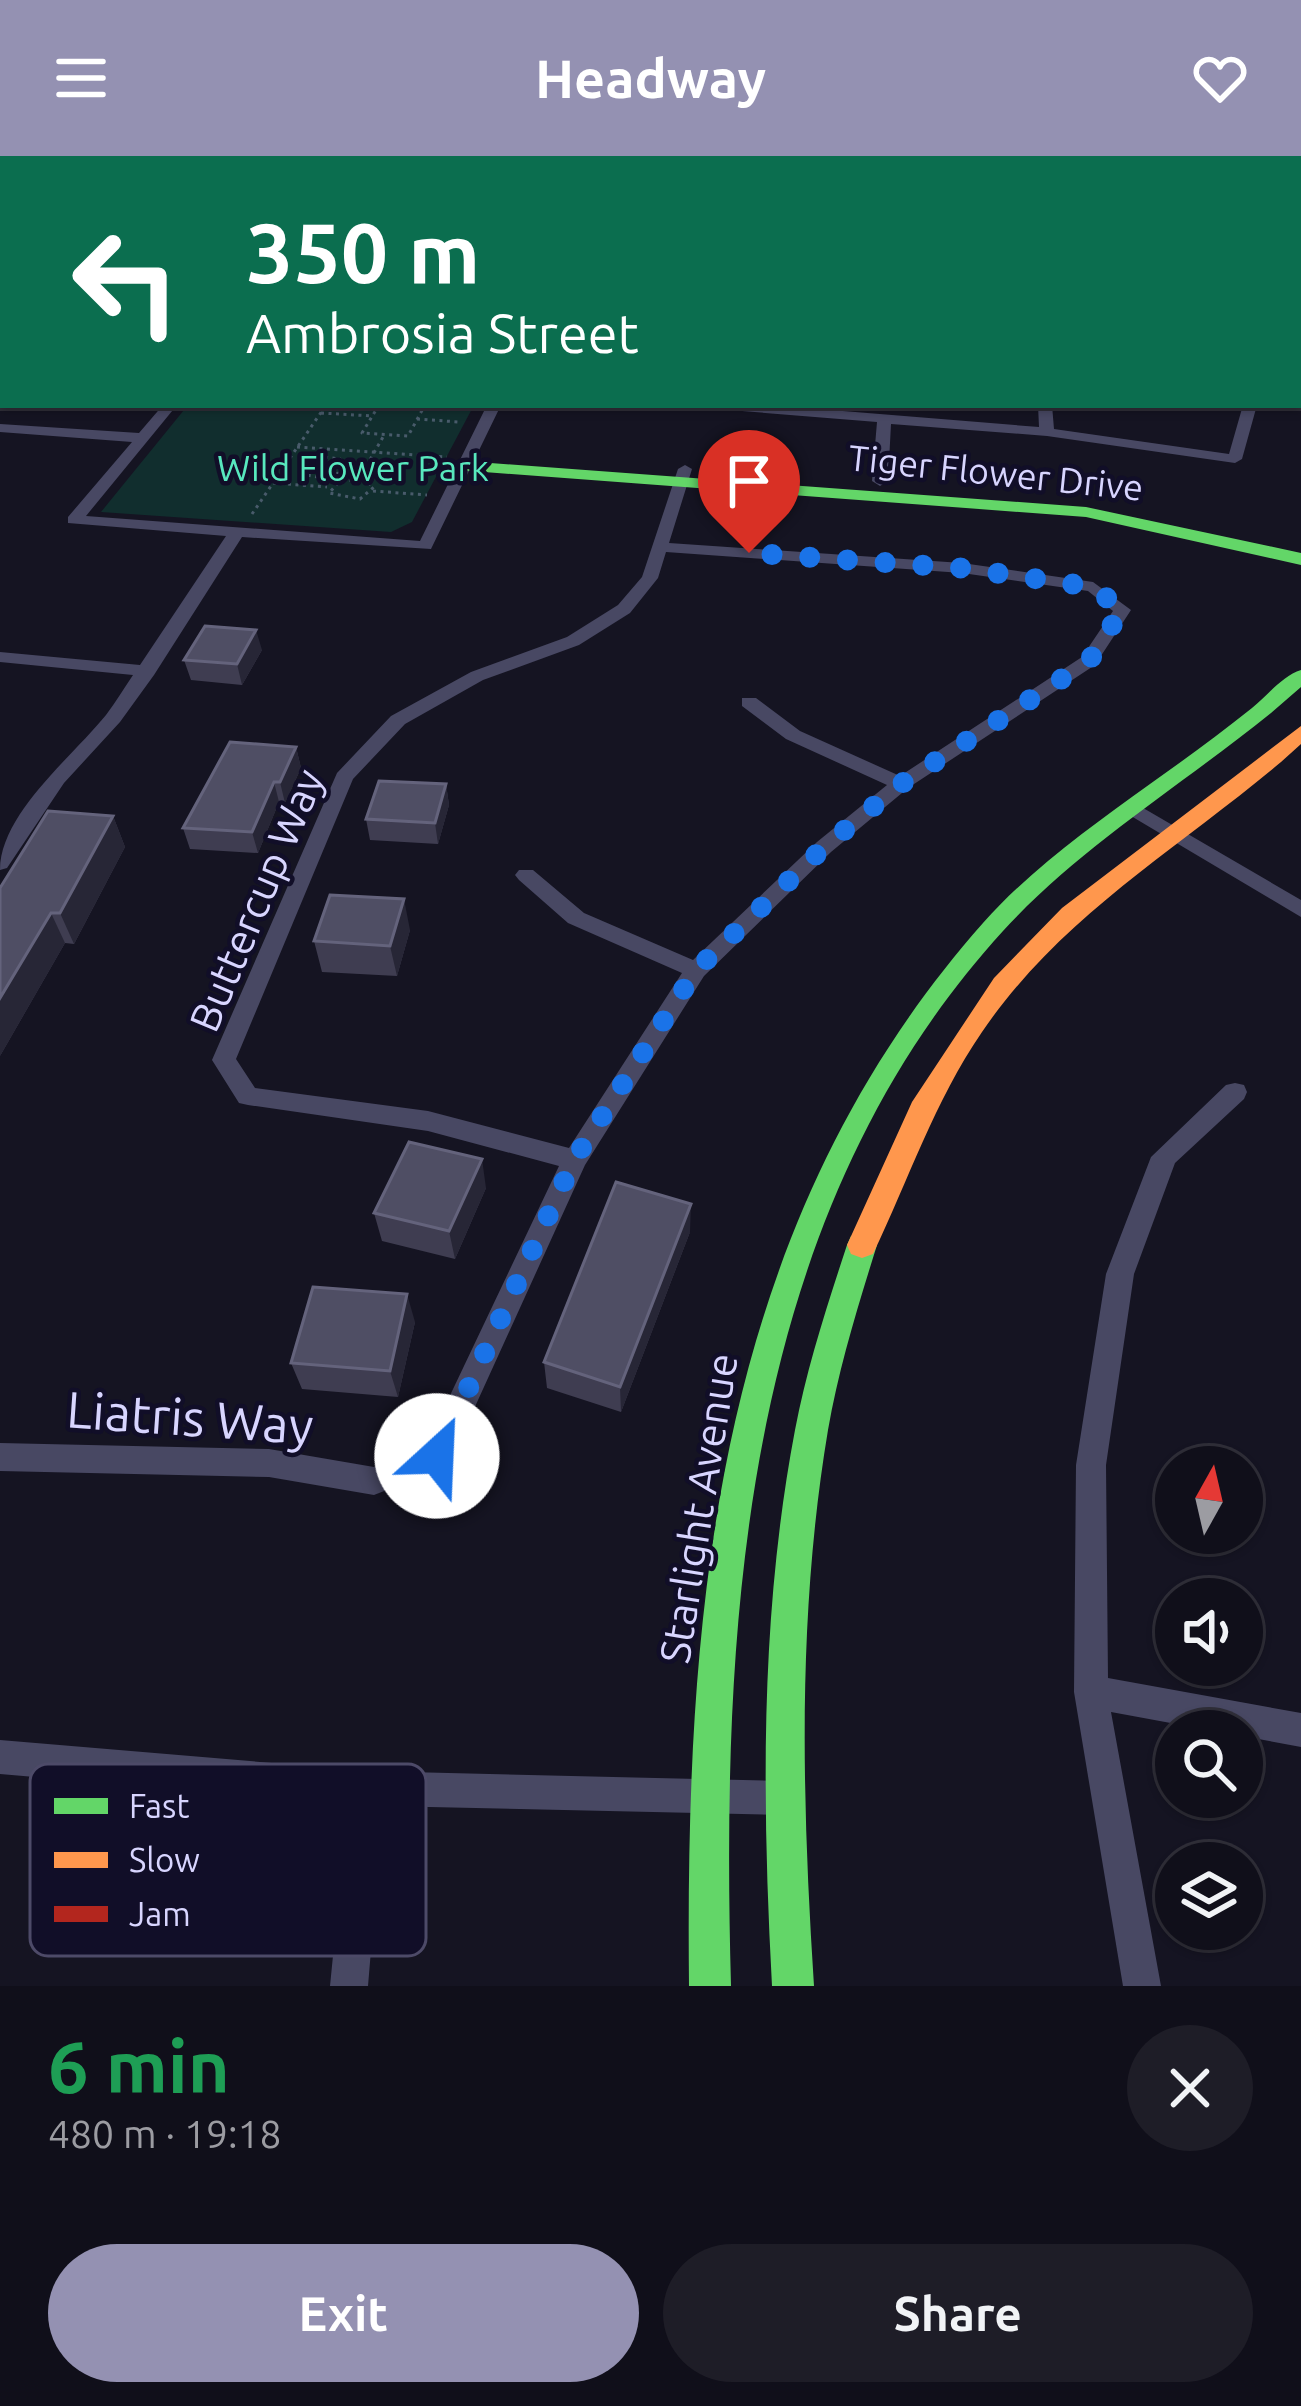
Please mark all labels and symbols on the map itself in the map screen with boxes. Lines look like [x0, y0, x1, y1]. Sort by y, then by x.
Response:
pin [698, 430, 800, 553]
street label: Tiger Flower Drive [847, 436, 1145, 508]
park label: Wild Flower Park [217, 447, 489, 488]
street label: Buttercup Way [180, 762, 332, 1038]
street label: Starlight Avenue [650, 1350, 746, 1666]
street label: Liatris Way [65, 1379, 315, 1455]
position arrow [374, 1393, 500, 1519]
north arrow [1155, 1446, 1263, 1554]
legend [30, 1764, 426, 1956]
text: Fast [129, 1787, 189, 1824]
text: Slow [129, 1841, 200, 1878]
text: Jam [129, 1895, 191, 1932]

